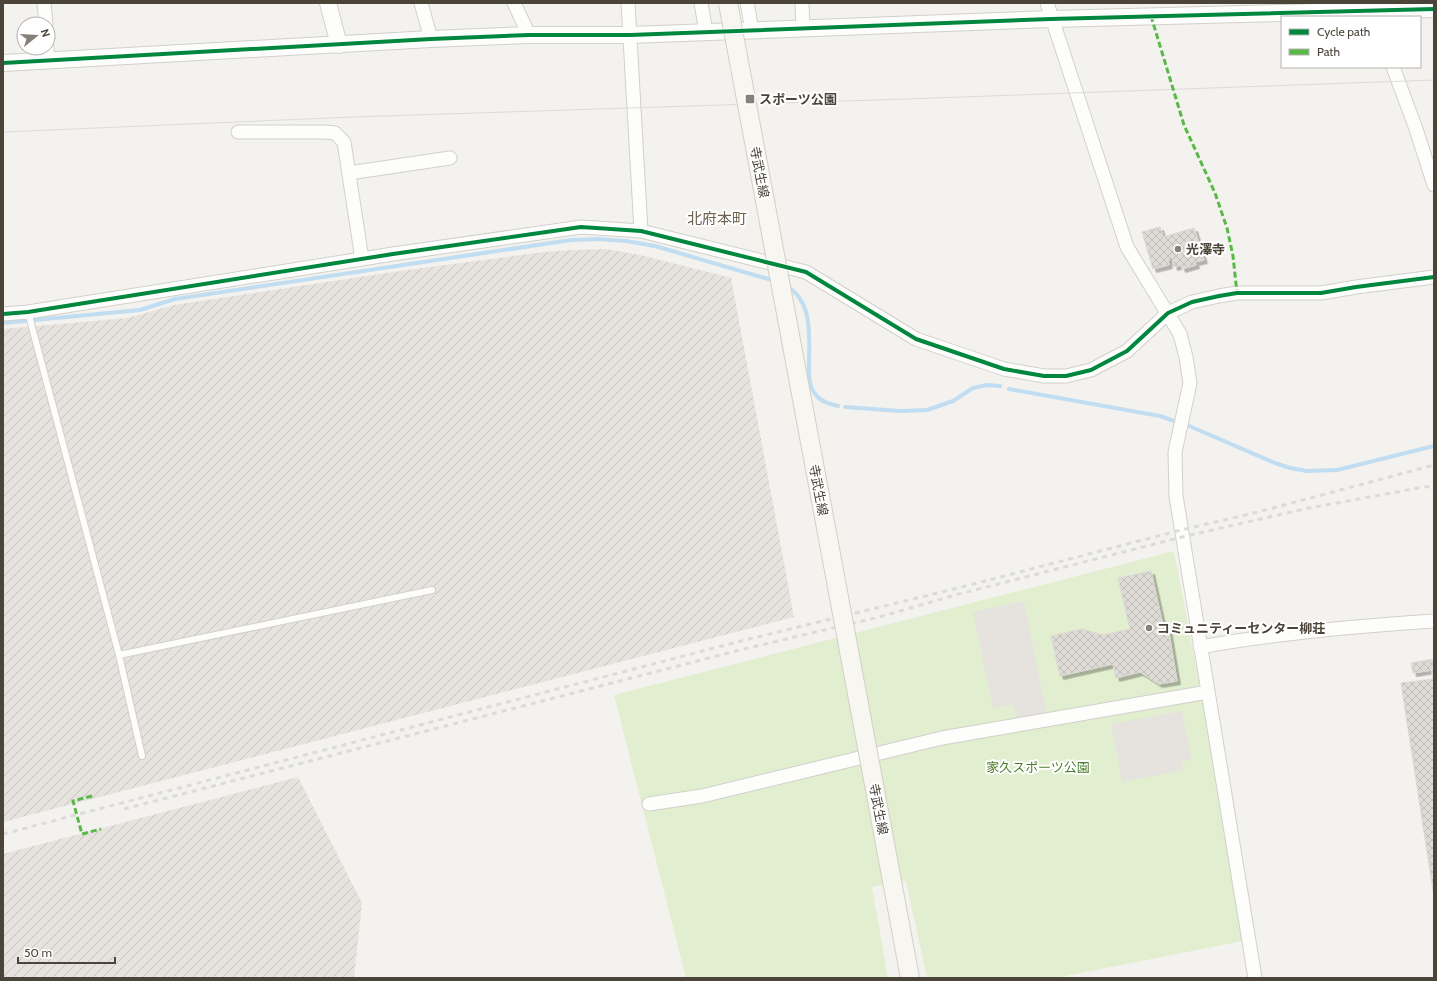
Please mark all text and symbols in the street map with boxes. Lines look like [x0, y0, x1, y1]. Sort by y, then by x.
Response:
north arrow [16, 16, 56, 56]
legend [1281, 16, 1421, 68]
text: Cycle path [1317, 24, 1370, 39]
text: N [38, 27, 53, 39]
text: Path [1317, 44, 1340, 59]
place label: スポーツ公園 [759, 91, 837, 107]
marker: スポーツ公園 [744, 93, 756, 105]
street label: 寺武生線 [747, 145, 773, 199]
district label: 北府本町 [687, 210, 747, 228]
place label: 光澤寺 [1186, 241, 1225, 257]
marker: 光澤寺 [1173, 244, 1183, 254]
street label: 寺武生線 [806, 463, 832, 517]
place label: コミュニティーセンター柳荘 [1157, 620, 1325, 636]
marker: コミュニティーセンター柳荘 [1144, 623, 1154, 633]
park label: 家久スポーツ公園 [986, 759, 1090, 775]
street label: 寺武生線 [866, 782, 892, 836]
scale bar [18, 939, 115, 965]
text: 50 m [24, 945, 52, 960]

